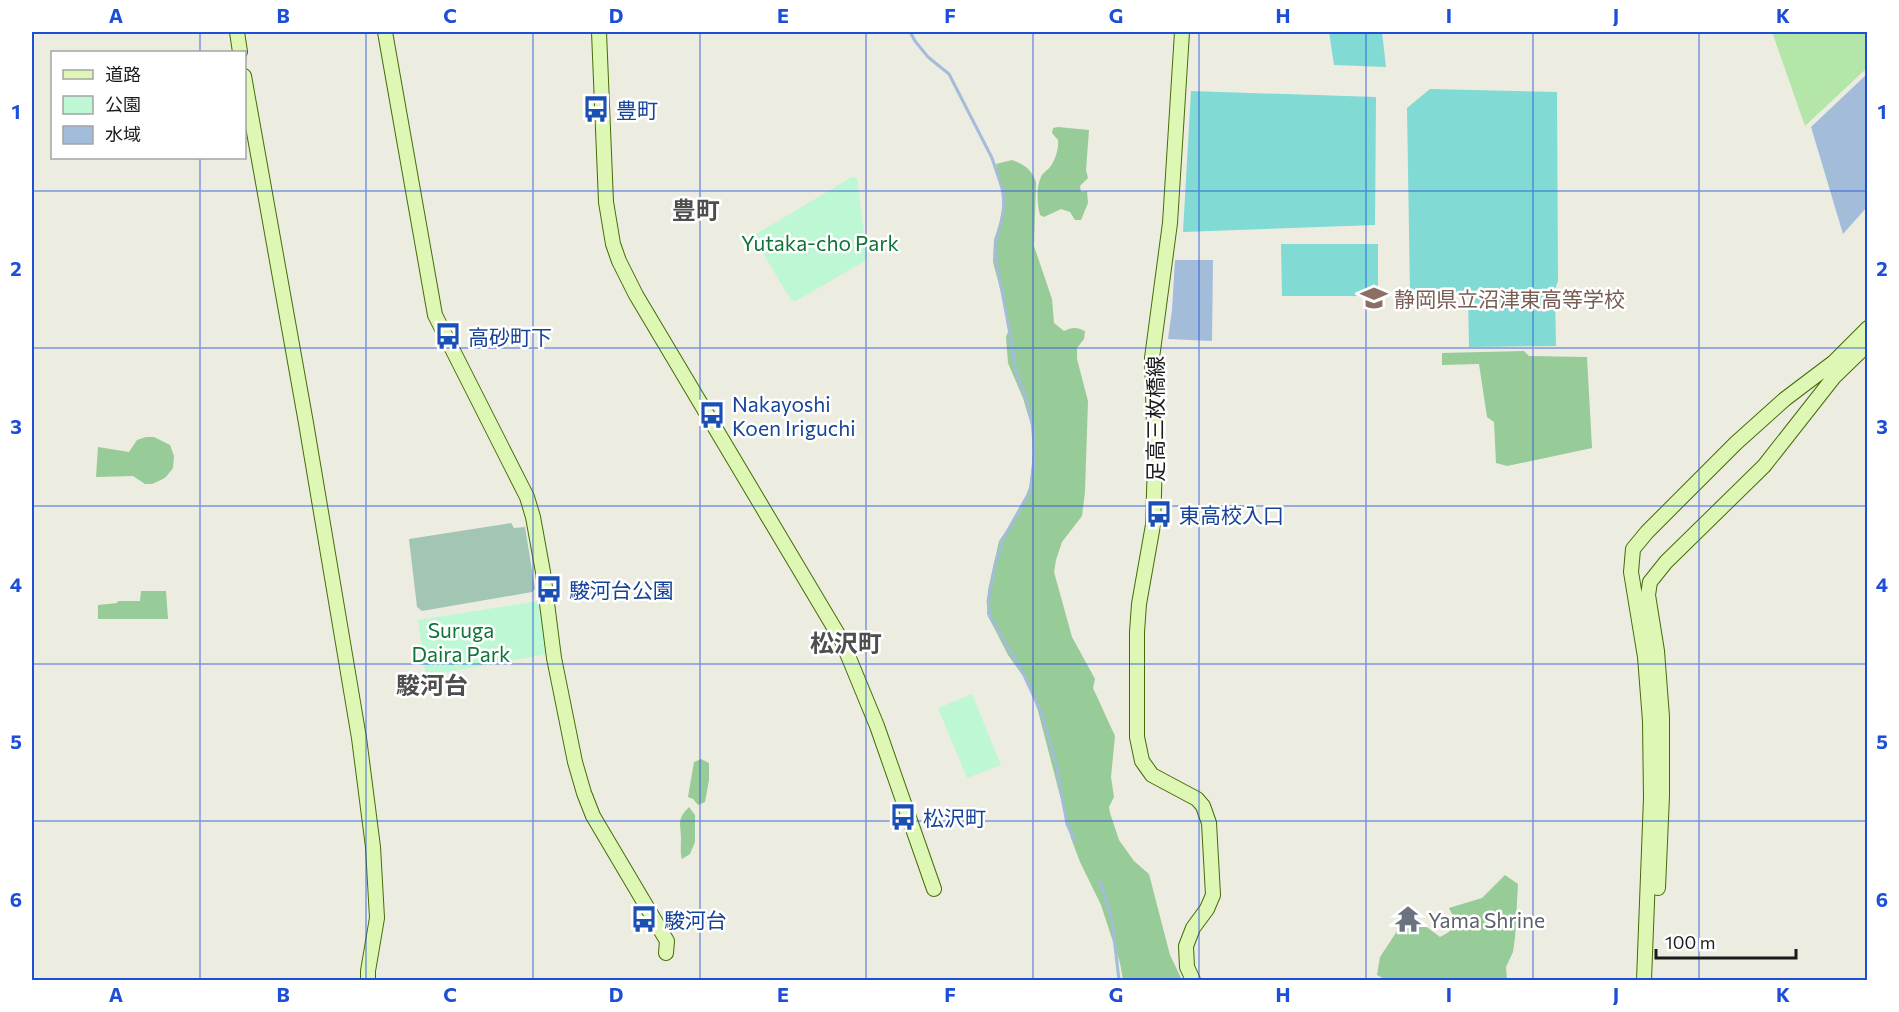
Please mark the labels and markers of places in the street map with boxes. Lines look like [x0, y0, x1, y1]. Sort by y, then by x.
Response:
bus stop icon: 豊町 [581, 94, 611, 124]
place label: 豊町 [616, 97, 658, 122]
school or university icon: 静岡県立沼津東高等学校 [1359, 283, 1389, 313]
place label: 静岡県立沼津東高等学校 [1394, 286, 1625, 311]
bus stop icon: 高砂町下 [433, 321, 463, 351]
place label: 高砂町下 [468, 324, 552, 349]
place label: Nakayoshi Koen Iriguchi [732, 391, 856, 440]
bus stop icon: Nakayoshi Koen Iriguchi [697, 400, 727, 430]
bus stop icon: 東高校入口 [1144, 499, 1174, 529]
place label: 東高校入口 [1179, 502, 1284, 527]
bus stop icon: 駿河台公園 [534, 574, 564, 604]
place label: 駿河台公園 [569, 577, 674, 602]
bus stop icon: 松沢町 [888, 802, 918, 832]
place label: 松沢町 [923, 805, 986, 830]
bus stop icon: 駿河台 [629, 904, 659, 934]
temple icon: Yama Shrine [1393, 904, 1423, 934]
place label: 駿河台 [664, 907, 727, 932]
place label: Yama Shrine [1428, 907, 1545, 932]

